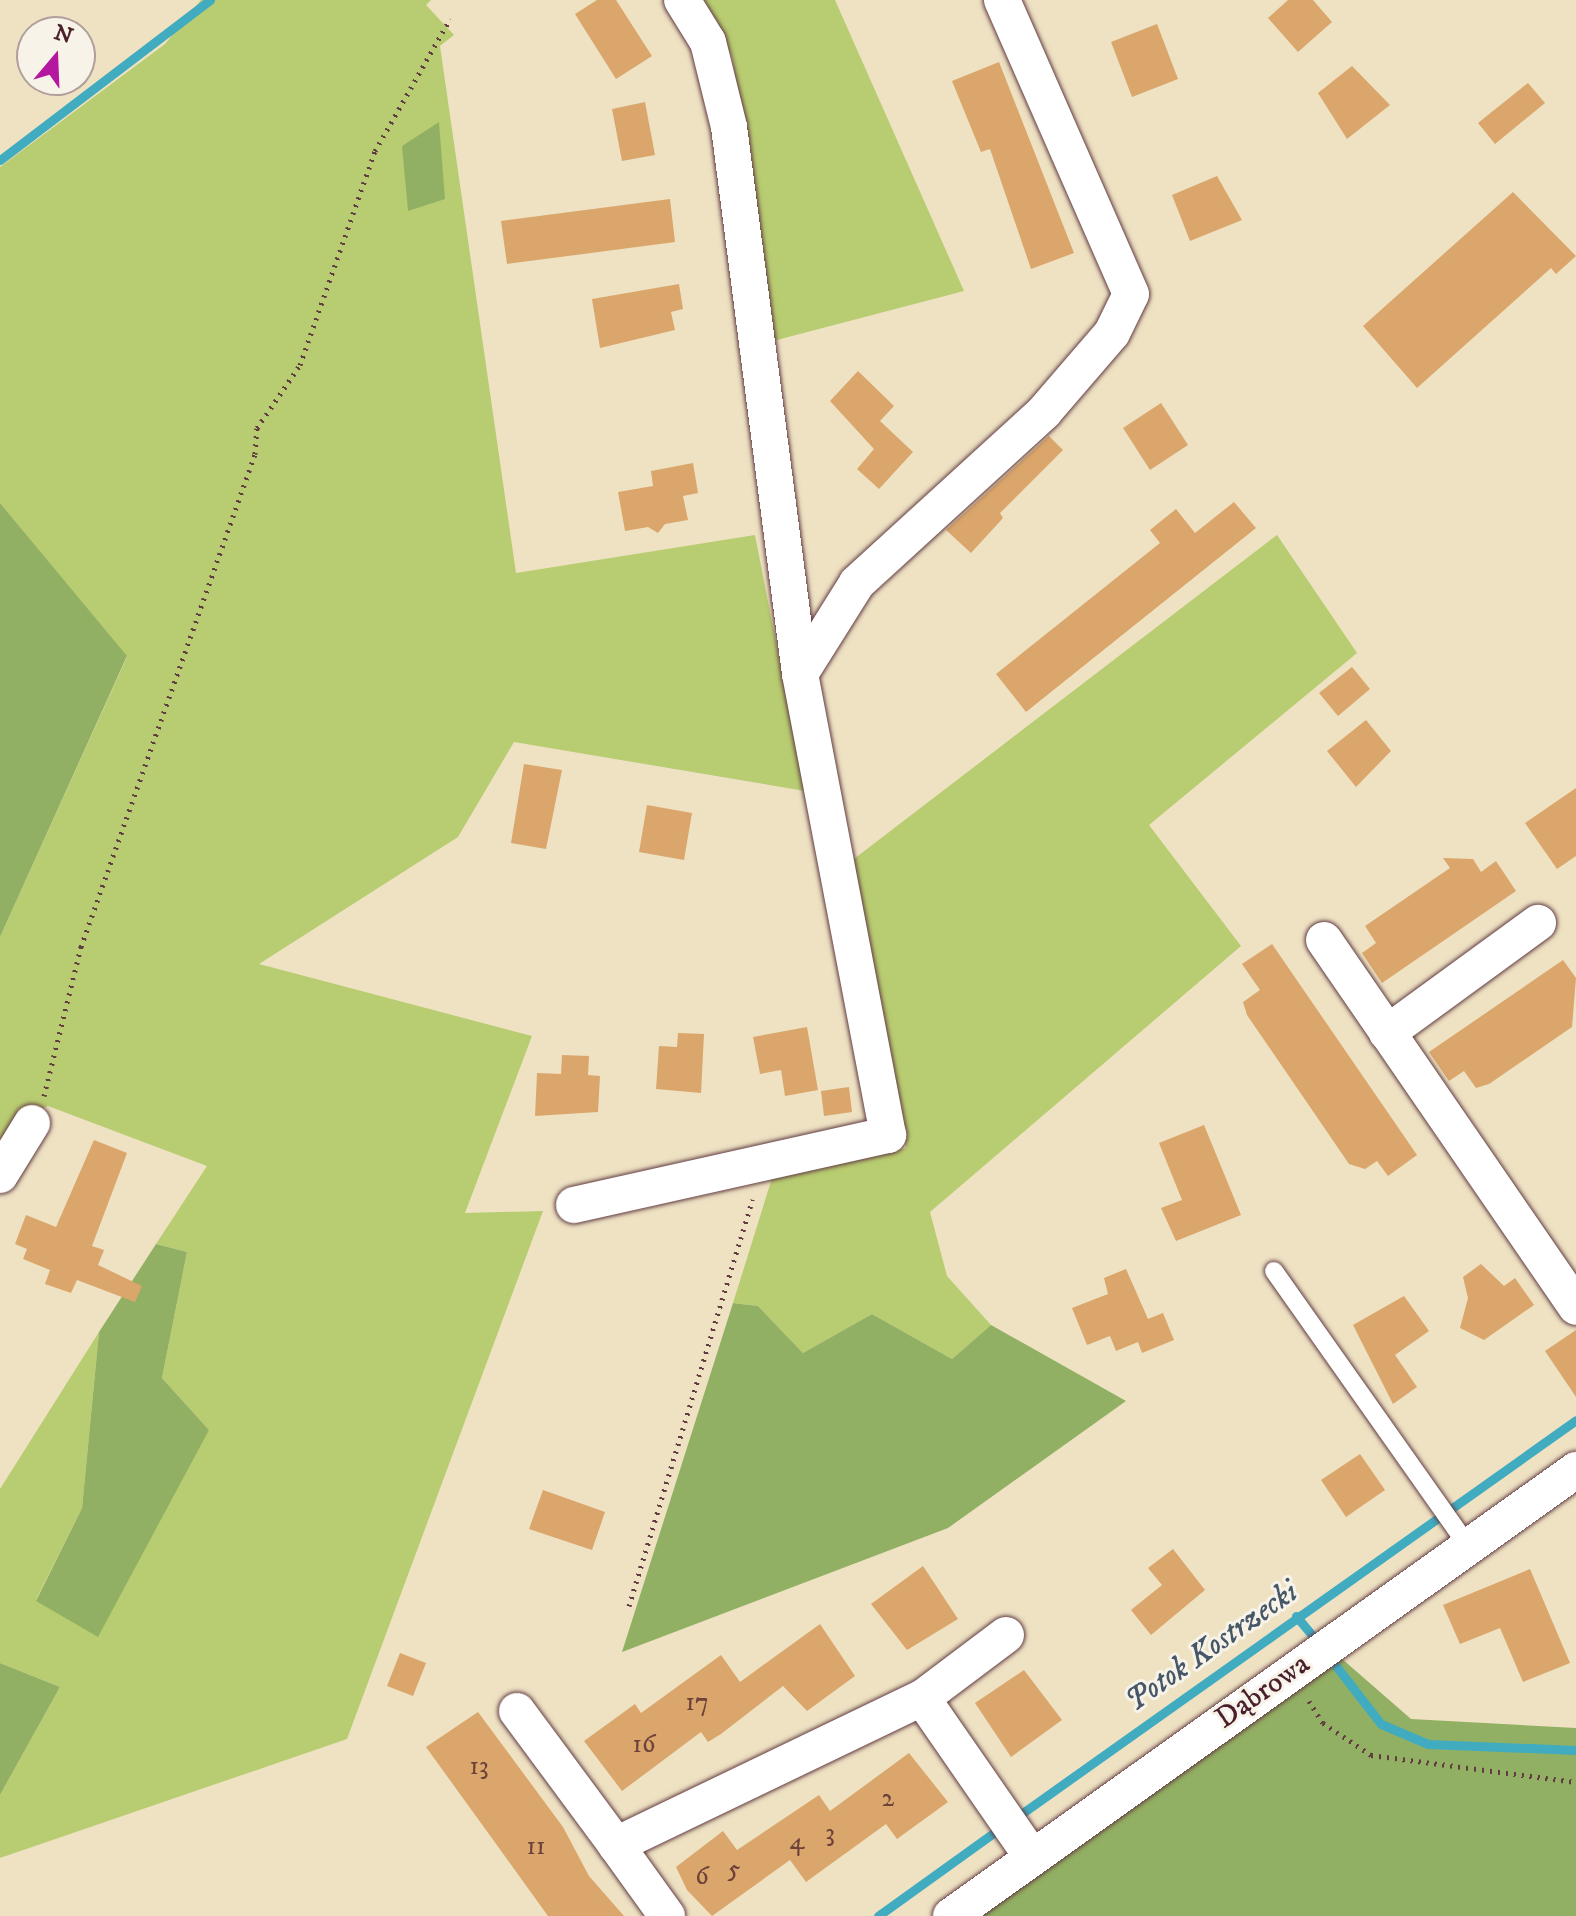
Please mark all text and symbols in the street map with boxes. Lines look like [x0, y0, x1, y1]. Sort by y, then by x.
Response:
north arrow [16, 16, 96, 96]
text: N [50, 19, 76, 50]
water label: Potok Kostrzecki [1118, 1573, 1306, 1721]
street label: Dąbrowa [1209, 1647, 1317, 1737]
house number: 17 [685, 1687, 709, 1719]
house number: 16 [633, 1729, 655, 1761]
house number: 13 [469, 1751, 489, 1783]
house number: 2 [882, 1783, 894, 1815]
house number: 3 [825, 1818, 835, 1850]
house number: 4 [790, 1826, 804, 1858]
house number: 11 [526, 1831, 546, 1863]
house number: 5 [728, 1854, 740, 1886]
house number: 6 [695, 1861, 709, 1893]

